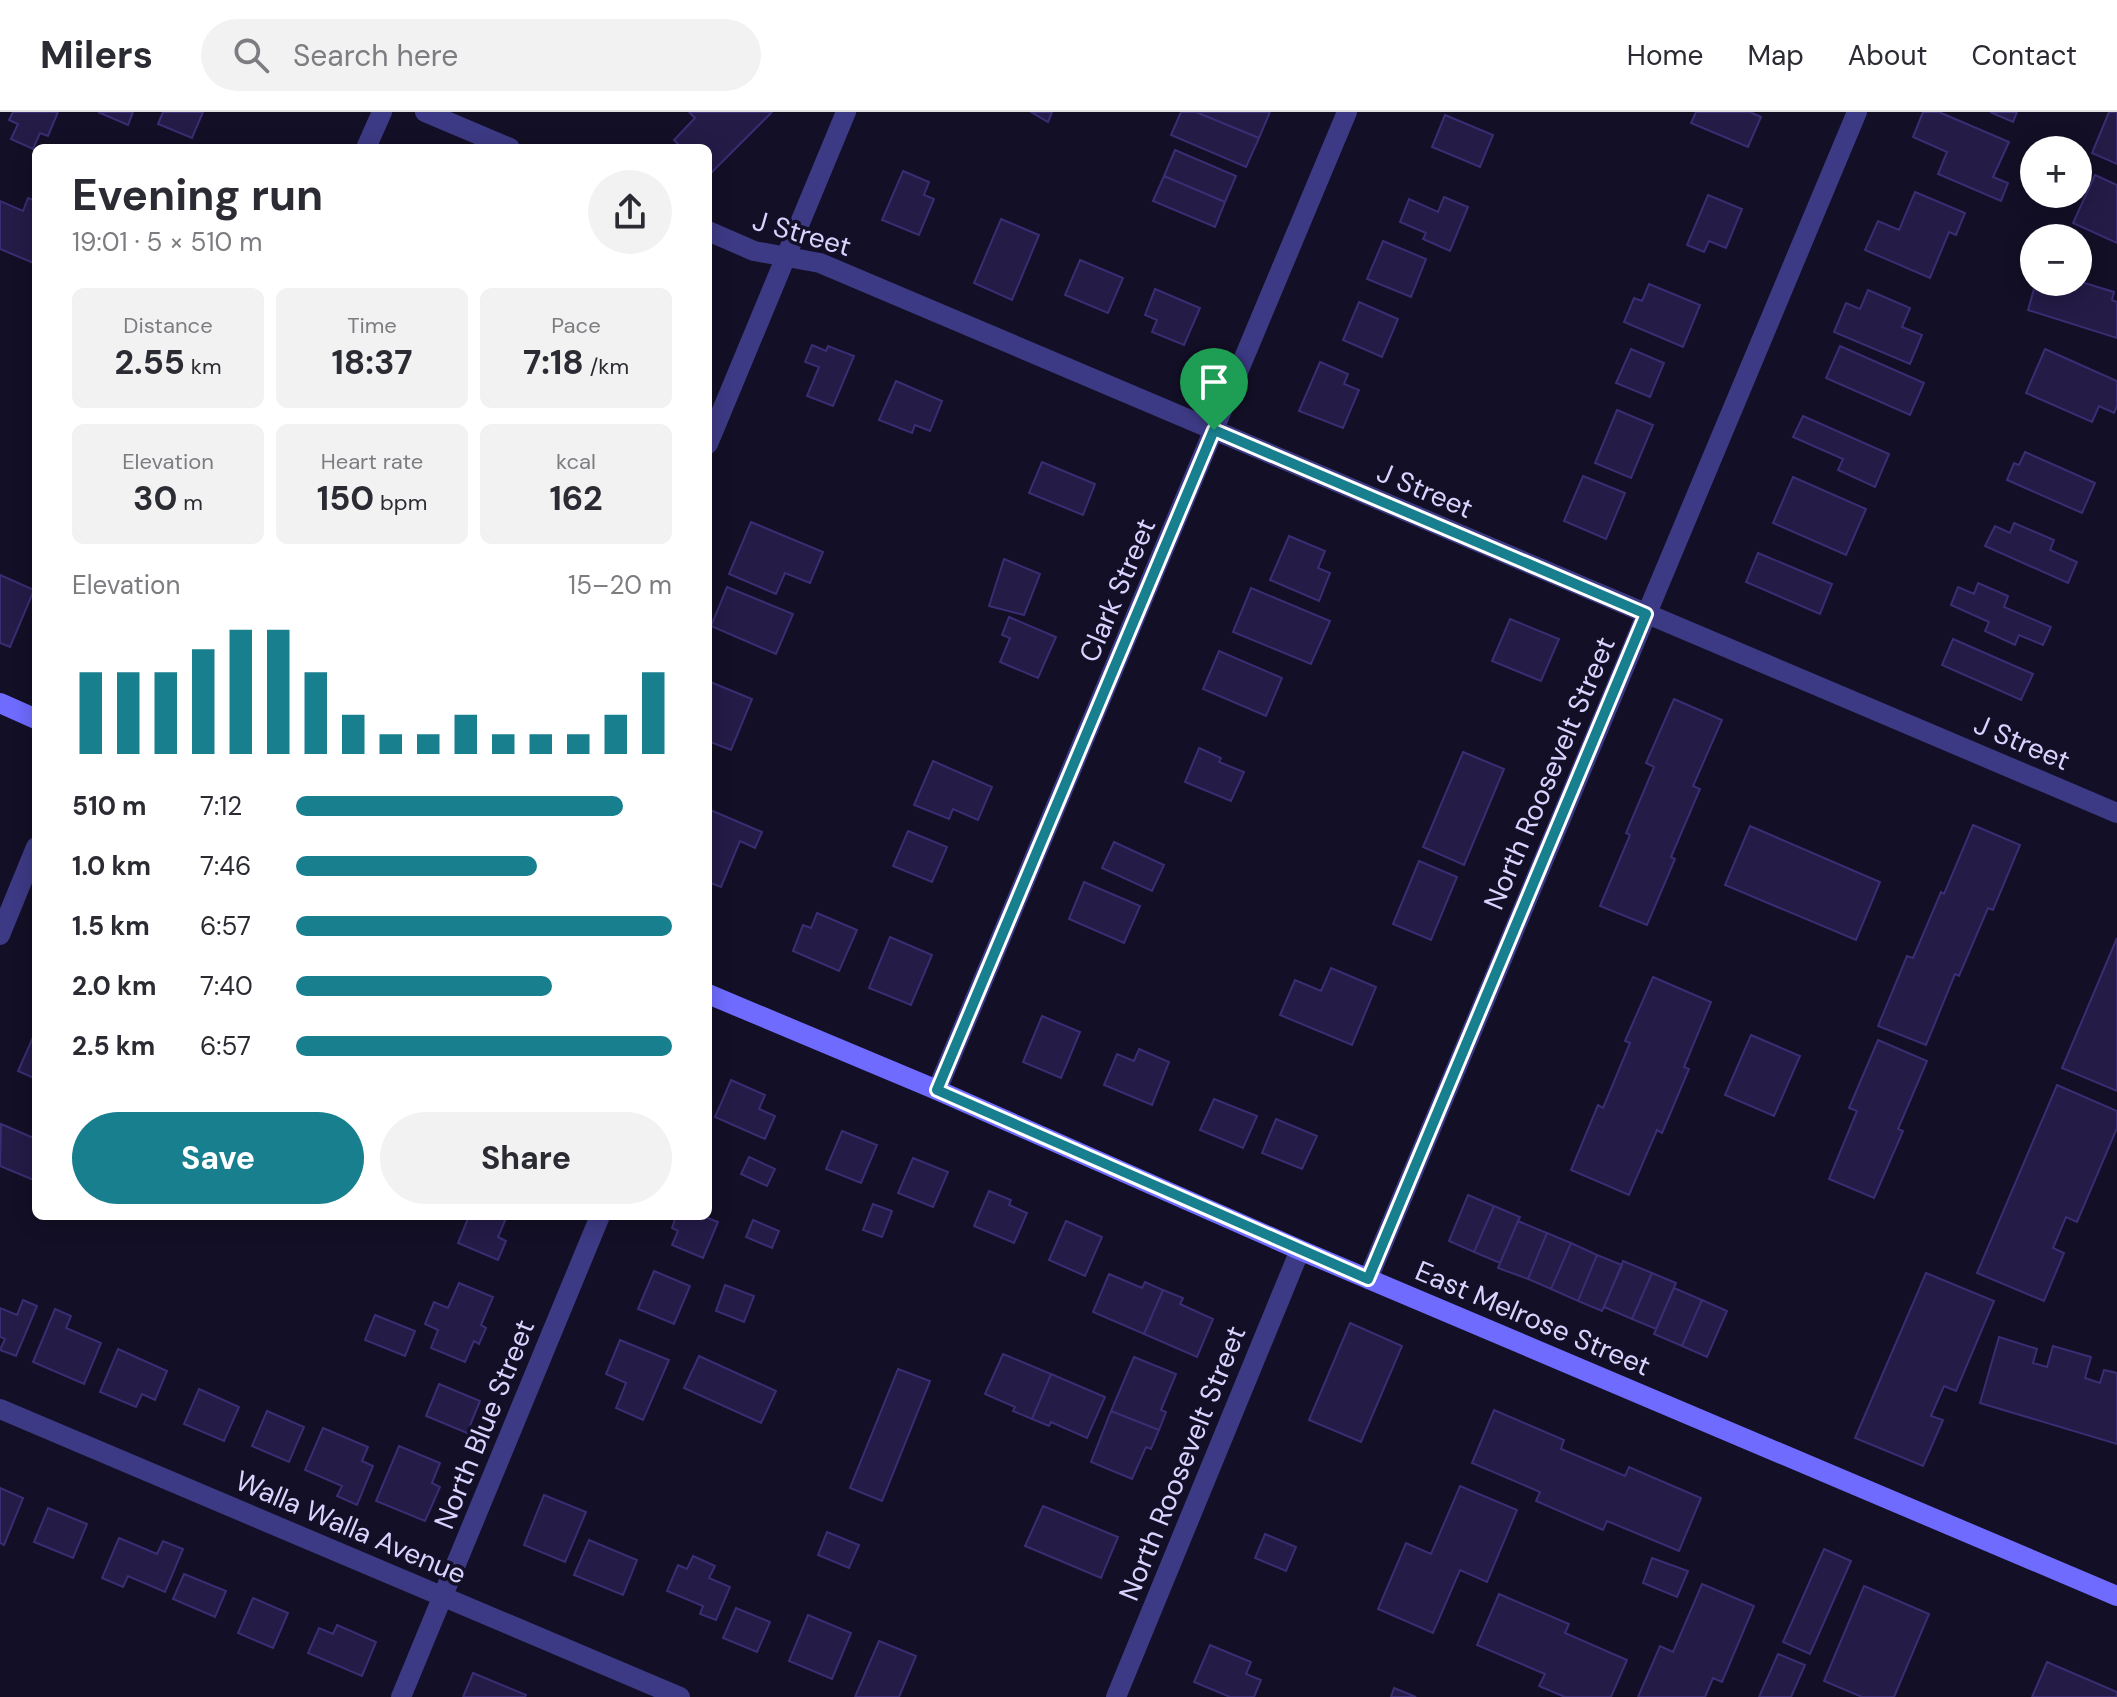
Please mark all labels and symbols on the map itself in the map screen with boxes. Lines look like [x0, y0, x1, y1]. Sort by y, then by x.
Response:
street label: J Street [748, 202, 855, 265]
pin [1180, 348, 1248, 430]
street label: J Street [1371, 454, 1478, 527]
street label: Clark Street [1071, 513, 1164, 668]
street label: North Roosevelt Street [1475, 631, 1624, 915]
street label: J Street [1968, 706, 2075, 779]
street label: East Melrose Street [1410, 1252, 1656, 1385]
street label: North Blue Street [426, 1314, 543, 1534]
street label: North Roosevelt Street [1110, 1320, 1255, 1606]
street label: Walla Walla Avenue [230, 1462, 472, 1593]

